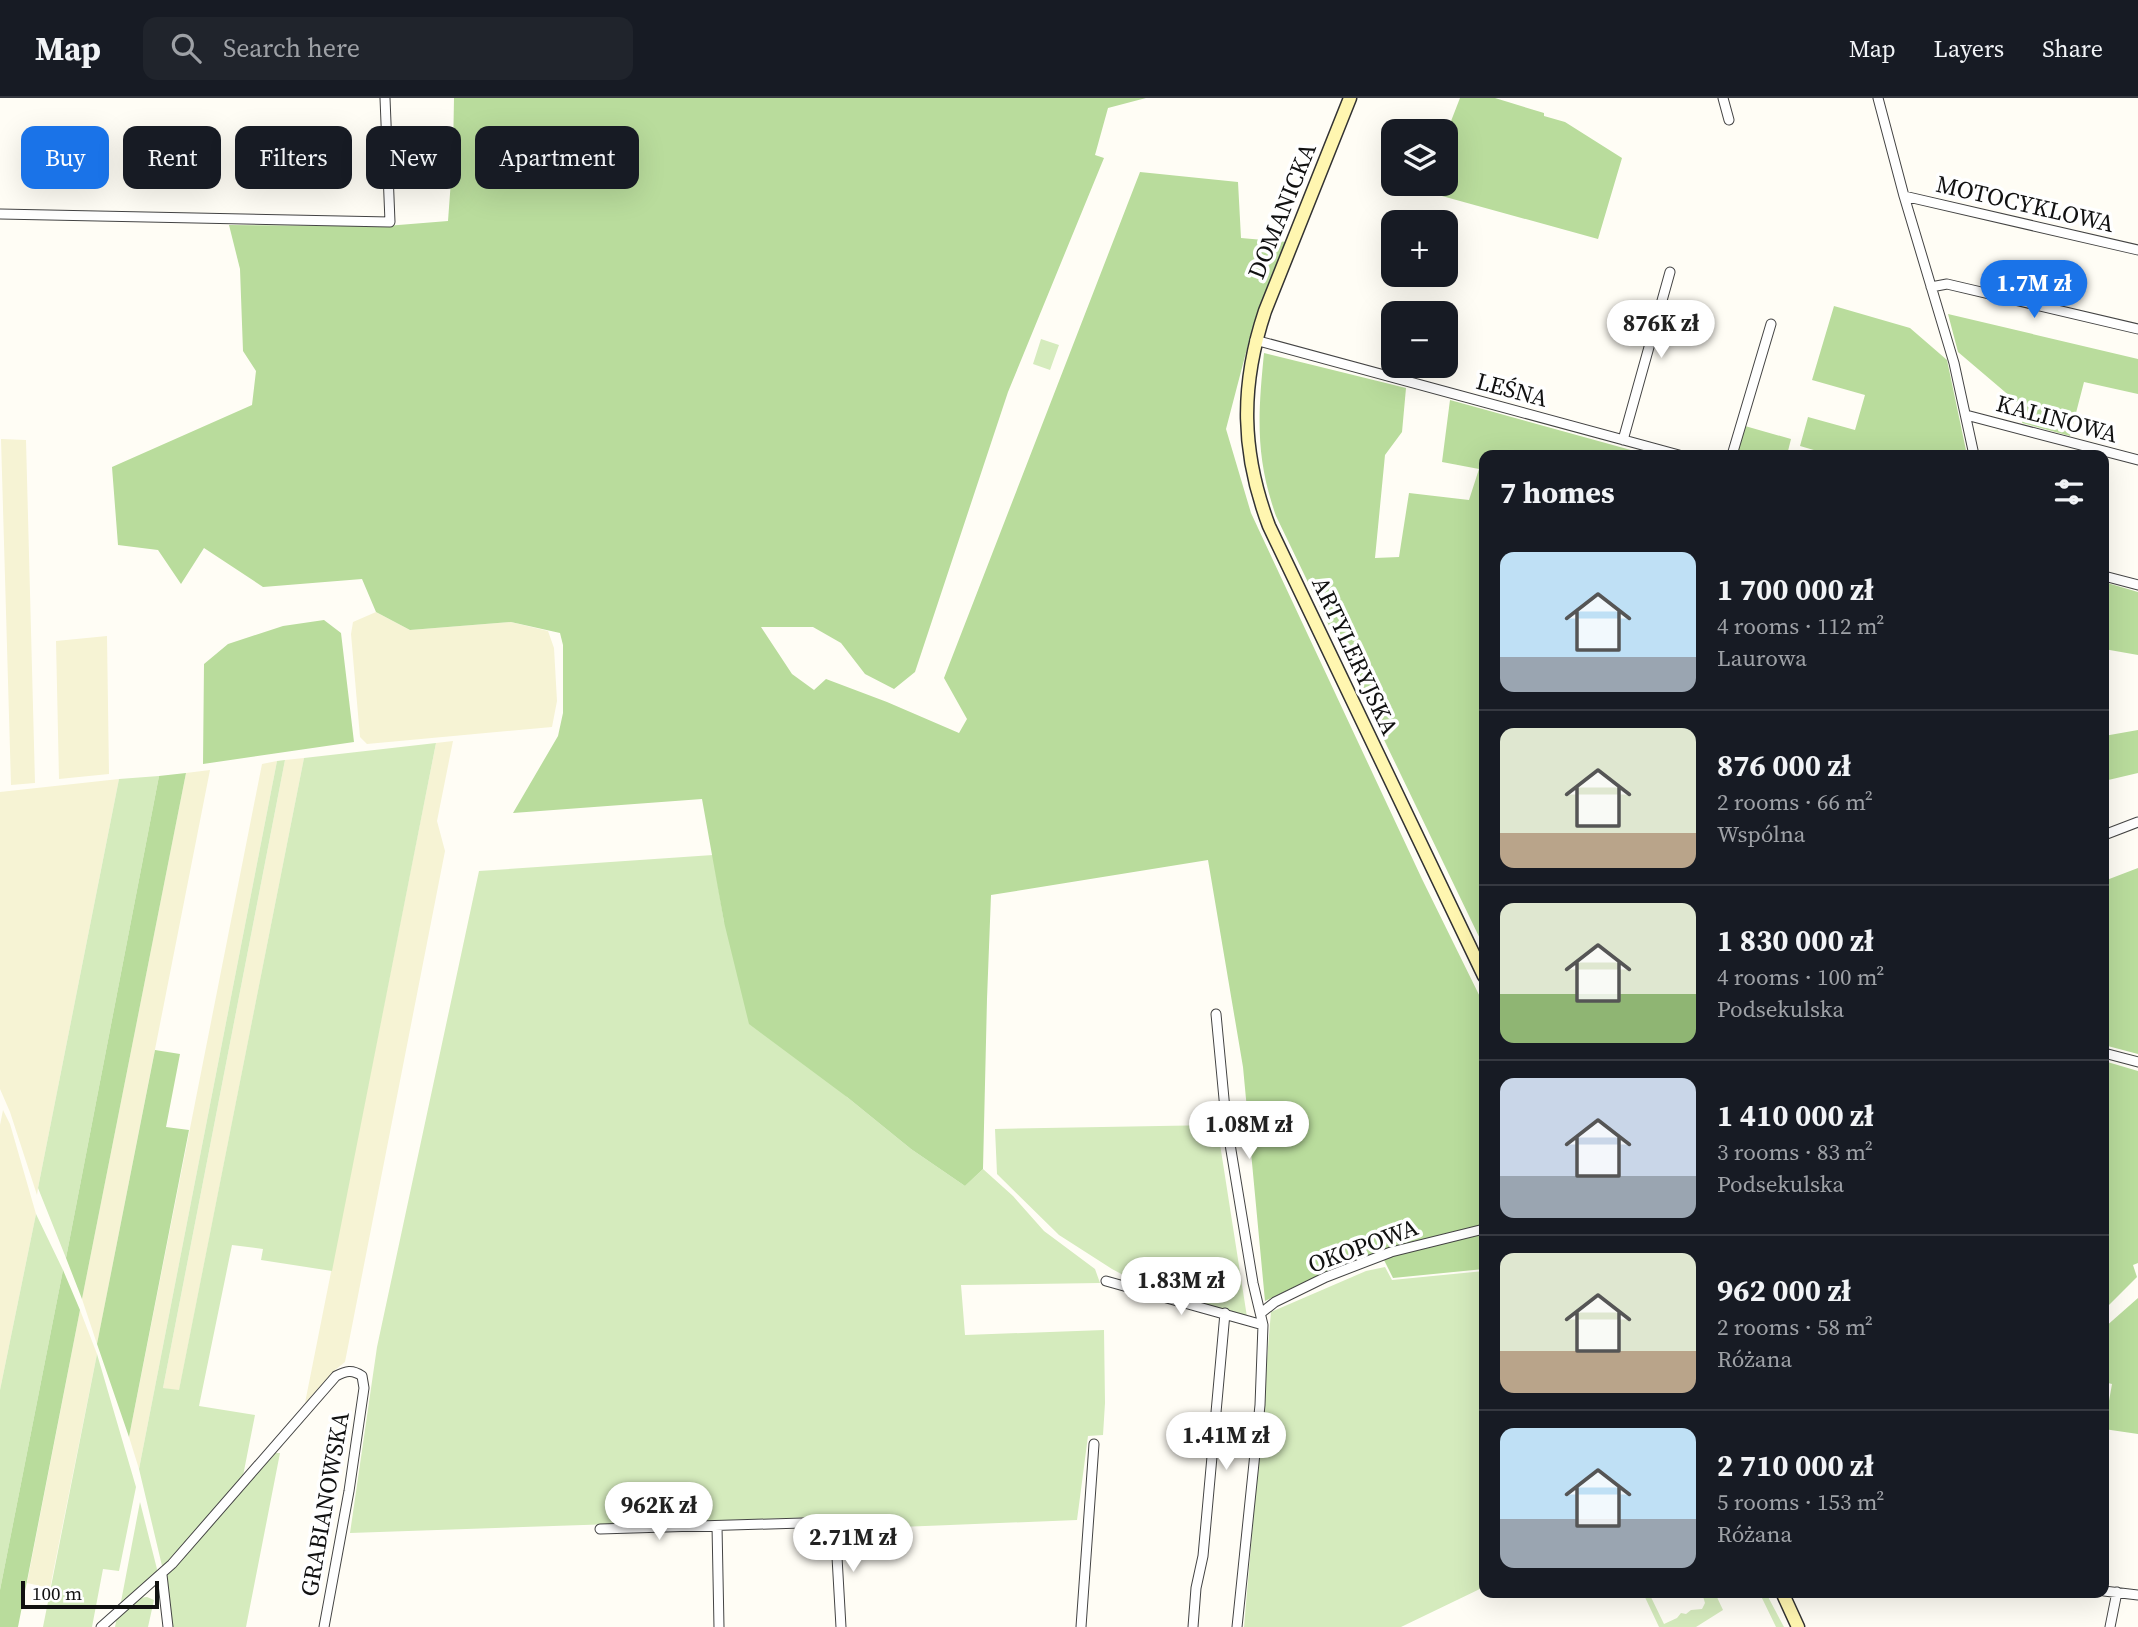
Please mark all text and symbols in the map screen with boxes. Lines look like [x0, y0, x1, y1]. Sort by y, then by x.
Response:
search box [143, 17, 633, 80]
text: Map [35, 26, 101, 71]
icon: search [167, 29, 205, 67]
text: Search here [223, 30, 360, 66]
text: Map [1849, 32, 1896, 65]
text: Layers [1934, 32, 2004, 65]
text: Share [2042, 32, 2103, 65]
map controls [1381, 119, 1458, 378]
button: layers [1381, 119, 1458, 196]
chip: Buy [21, 126, 109, 189]
chip: Rent [123, 126, 221, 189]
chip: Filters [235, 126, 352, 189]
chip: New [366, 126, 461, 189]
chip: Apartment [475, 126, 639, 189]
street label: DOMANICKA [1239, 138, 1324, 284]
street label: MOTOCYKLOWA [1933, 167, 2117, 240]
button: + [1381, 210, 1458, 287]
pin: 1.7M zł [1969, 260, 2099, 320]
text: 1.7M zł [1996, 267, 2072, 299]
pin: 876K zł [1596, 300, 1726, 360]
button: − [1381, 301, 1458, 378]
text: 876K zł [1623, 307, 1699, 339]
street label: LEŚNA [1473, 364, 1552, 415]
street label: KALINOWA [1993, 386, 2122, 451]
text: 7 homes [1500, 472, 1615, 513]
icon: filters [2050, 473, 2088, 511]
text: 1 700 000 zł [1717, 569, 1874, 610]
street label: ARTYLERYJSKA [1304, 571, 1407, 740]
icon: home [1556, 580, 1640, 664]
text: 4 rooms · 112 m² [1717, 610, 1884, 642]
text: Laurowa [1717, 642, 1807, 674]
text: 876 000 zł [1717, 745, 1851, 786]
icon: home [1556, 756, 1640, 840]
text: 2 rooms · 66 m² [1717, 786, 1873, 818]
text: Wspólna [1717, 818, 1806, 850]
text: 1 830 000 zł [1717, 920, 1874, 961]
icon: home [1556, 931, 1640, 1015]
text: 4 rooms · 100 m² [1717, 961, 1884, 993]
text: Podsekulska [1717, 993, 1844, 1025]
text: 1 410 000 zł [1717, 1095, 1874, 1136]
pin: 1.08M zł [1177, 1102, 1321, 1161]
icon: home [1556, 1106, 1640, 1190]
text: 1.08M zł [1205, 1108, 1293, 1140]
text: 3 rooms · 83 m² [1717, 1136, 1873, 1168]
text: Podsekulska [1717, 1168, 1844, 1200]
street label: OKOPOWA [1303, 1210, 1422, 1281]
pin: 1.83M zł [1109, 1258, 1253, 1317]
text: 1.83M zł [1137, 1264, 1225, 1296]
text: 962 000 zł [1717, 1270, 1851, 1311]
icon: home [1556, 1281, 1640, 1365]
text: 2 rooms · 58 m² [1717, 1311, 1873, 1343]
text: Różana [1717, 1343, 1792, 1375]
street label: GRABIANOWSKA [292, 1409, 357, 1599]
pin: 1.41M zł [1154, 1412, 1298, 1472]
text: 1.41M zł [1182, 1419, 1270, 1451]
text: 2 710 000 zł [1717, 1445, 1874, 1486]
icon: home [1556, 1456, 1640, 1540]
pin: 962K zł [594, 1482, 724, 1542]
text: 5 rooms · 153 m² [1717, 1486, 1884, 1518]
text: 962K zł [621, 1489, 697, 1521]
pin: 2.71M zł [781, 1514, 925, 1574]
text: Różana [1717, 1518, 1792, 1550]
text: 2.71M zł [809, 1521, 897, 1553]
scale bar [21, 1578, 159, 1610]
text: 100 m [32, 1580, 82, 1606]

